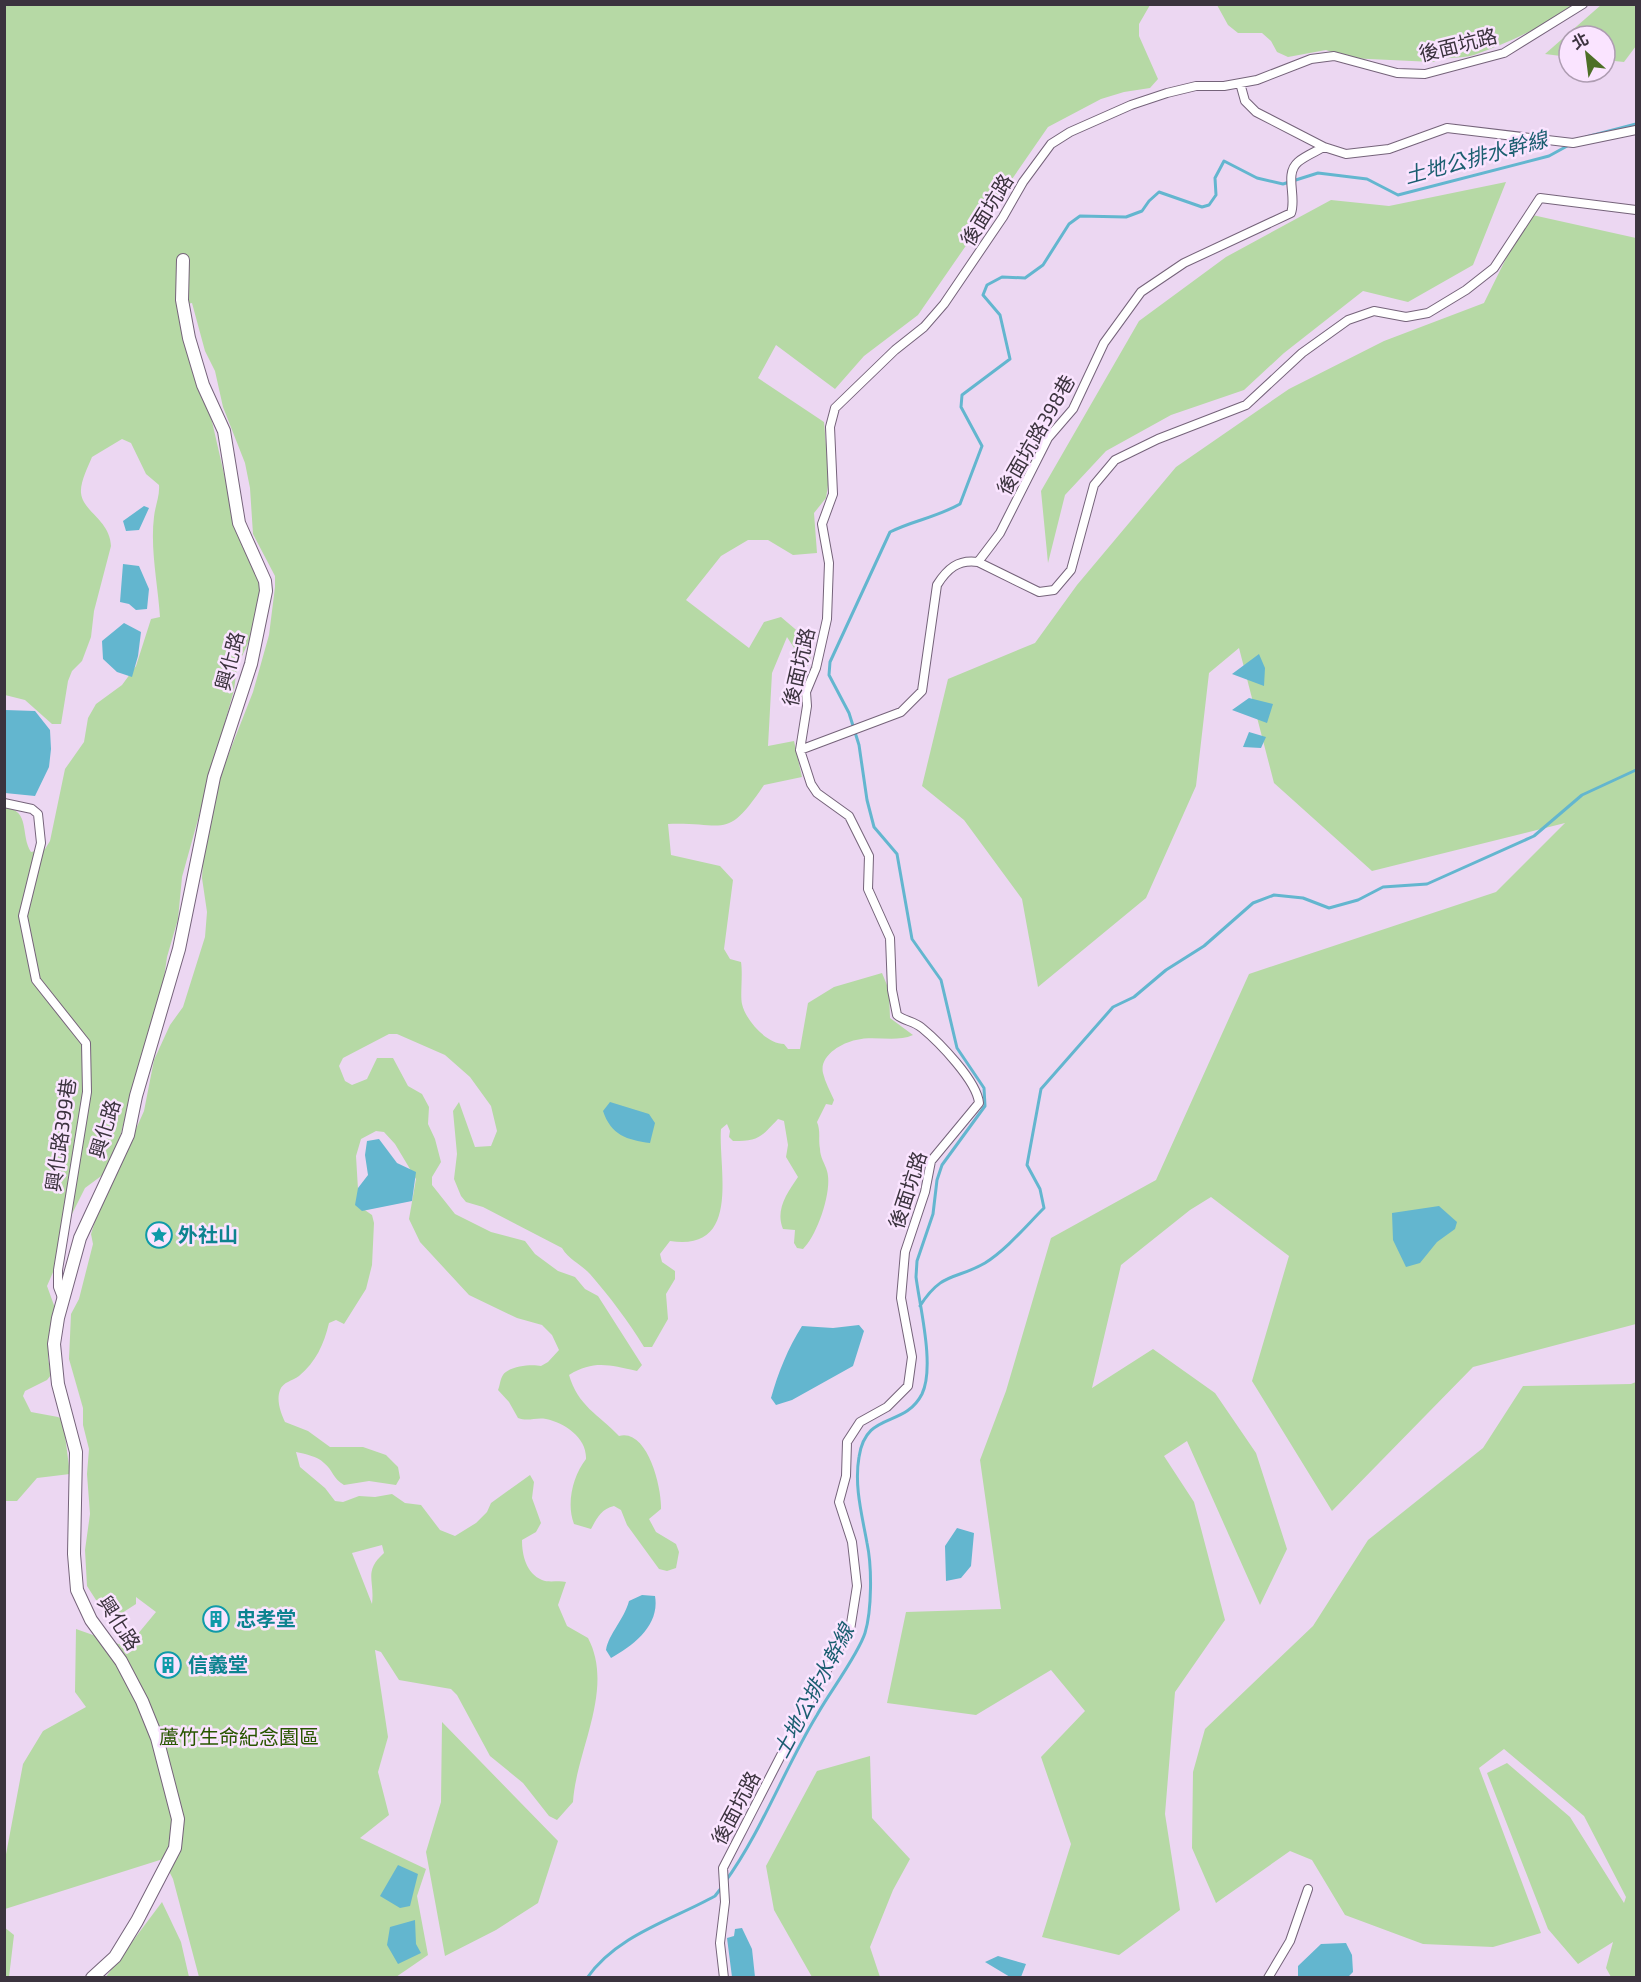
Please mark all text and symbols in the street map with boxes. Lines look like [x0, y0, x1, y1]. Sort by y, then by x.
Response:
street label: 後面坑路 [1416, 23, 1499, 65]
north arrow [1557, 24, 1617, 84]
text: 北 [1568, 28, 1591, 52]
water label: 土地公排水幹線 [1401, 125, 1552, 188]
street label: 後面坑路 [955, 169, 1018, 250]
street label: 後面坑路398巷 [991, 370, 1079, 499]
street label: 後面坑路 [777, 625, 819, 708]
street label: 興化路 [210, 629, 248, 693]
street label: 興化路399巷 [40, 1077, 80, 1193]
street label: 興化路 [84, 1097, 124, 1161]
street label: 後面坑路 [883, 1148, 931, 1231]
place icon: 外社山 [144, 1220, 174, 1250]
place label: 外社山 [178, 1222, 238, 1246]
street label: 興化路 [93, 1591, 146, 1654]
building icon: 忠孝堂 [201, 1604, 231, 1634]
place label: 忠孝堂 [236, 1606, 296, 1630]
water label: 土地公排水幹線 [767, 1618, 859, 1761]
building icon: 信義堂 [153, 1650, 183, 1680]
place label: 信義堂 [188, 1652, 248, 1676]
park label: 蘆竹生命紀念園區 [159, 1724, 319, 1748]
street label: 後面坑路 [706, 1767, 764, 1848]

